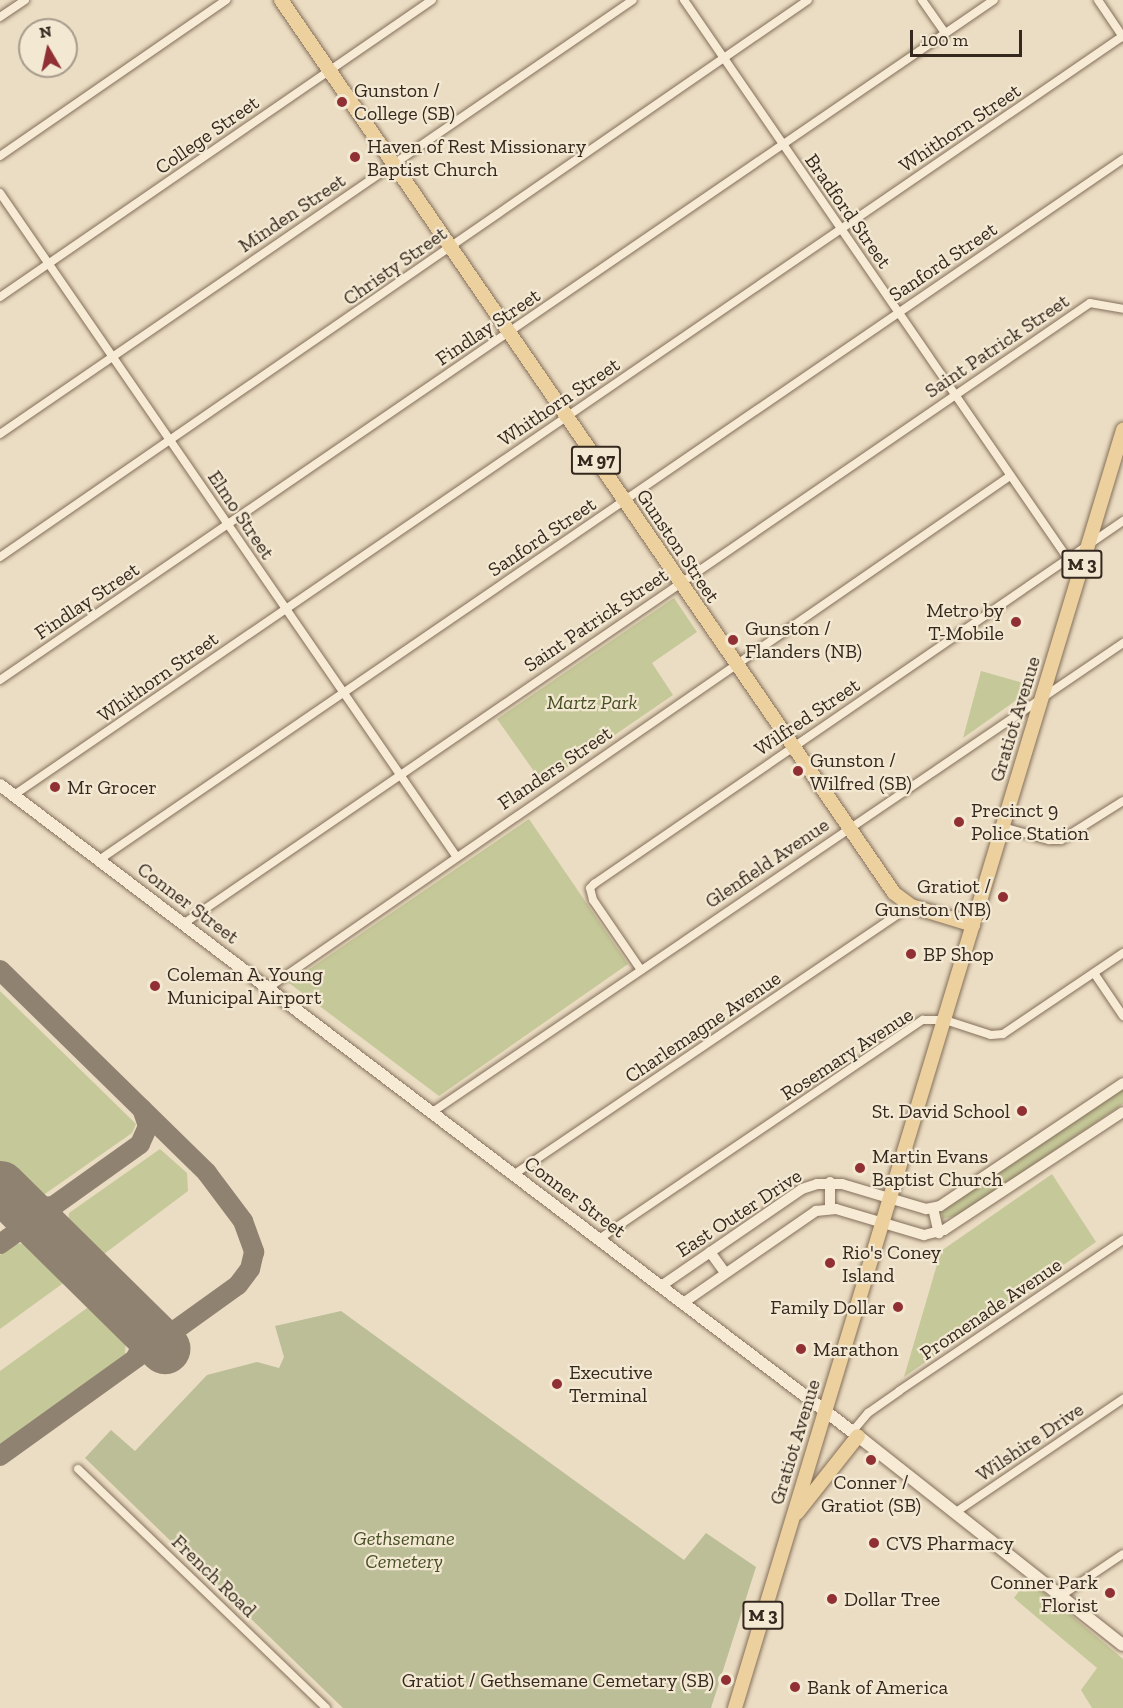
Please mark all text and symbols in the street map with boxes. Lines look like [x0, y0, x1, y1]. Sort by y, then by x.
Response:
north arrow [18, 18, 78, 78]
scale bar [913, 18, 1026, 56]
text: N [38, 21, 53, 42]
text: 100 m [921, 29, 968, 51]
place label: Gunston / College (SB) [354, 78, 455, 125]
street label: Whithorn Street [895, 78, 1025, 178]
street label: College Street [151, 91, 263, 179]
marker: Gunston / College (SB) [335, 95, 349, 109]
place label: Haven of Rest Missionary Baptist Church [367, 134, 586, 181]
street label: Bradford Street [800, 149, 896, 273]
marker: Haven of Rest Missionary Baptist Church [348, 150, 362, 164]
street label: Minden Street [234, 168, 350, 258]
street label: Sanford Street [885, 217, 1001, 307]
street label: Christy Street [338, 221, 452, 311]
street label: Findlay Street [431, 283, 545, 371]
street label: Saint Patrick Street [920, 289, 1074, 403]
street label: Whithorn Street [494, 352, 624, 452]
road number: M 97 [570, 445, 622, 475]
street label: Elmo Street [203, 466, 279, 564]
street label: Gunston Street [631, 485, 725, 607]
street label: Sanford Street [484, 492, 600, 582]
road number: M 3 [1061, 549, 1103, 579]
street label: Findlay Street [30, 557, 144, 645]
street label: Saint Patrick Street [519, 563, 673, 677]
place label: Metro by T-Mobile [926, 598, 1004, 645]
marker: Metro by T-Mobile [1009, 615, 1023, 629]
place label: Gunston / Flanders (NB) [745, 616, 862, 663]
street label: Whithorn Street [93, 627, 223, 727]
marker: Gunston / Flanders (NB) [726, 633, 740, 647]
street label: Gratiot Avenue [984, 653, 1046, 785]
street label: Wilfred Street [750, 673, 864, 761]
park label: Martz Park [547, 690, 637, 714]
street label: Flanders Street [493, 721, 617, 815]
place label: Gunston / Wilfred (SB) [810, 748, 912, 795]
marker: Gunston / Wilfred (SB) [791, 764, 805, 778]
place label: Mr Grocer [67, 775, 157, 799]
marker: Mr Grocer [48, 780, 62, 794]
place label: Precinct 9 Police Station [971, 798, 1089, 845]
street label: Glenfield Avenue [700, 813, 834, 913]
marker: Precinct 9 Police Station [952, 815, 966, 829]
street label: Conner Street [132, 857, 244, 949]
place label: Gratiot / Gunston (NB) [875, 874, 991, 921]
marker: Gratiot / Gunston (NB) [996, 890, 1010, 904]
place label: BP Shop [923, 942, 994, 966]
marker: BP Shop [904, 947, 918, 961]
place label: Coleman A. Young Municipal Airport [167, 963, 324, 1010]
street label: Charlemagne Avenue [620, 966, 786, 1088]
marker: Coleman A. Young Municipal Airport [148, 979, 162, 993]
street label: Rosemary Avenue [776, 1002, 918, 1106]
place label: St. David School [872, 1099, 1010, 1123]
marker: St. David School [1015, 1104, 1029, 1118]
place label: Martin Evans Baptist Church [872, 1144, 1003, 1191]
street label: Conner Street [519, 1151, 631, 1243]
marker: Martin Evans Baptist Church [853, 1161, 867, 1175]
street label: East Outer Drive [672, 1164, 806, 1262]
place label: Rio's Coney Island [842, 1240, 941, 1287]
street label: Promenade Avenue [915, 1253, 1067, 1365]
marker: Rio's Coney Island [823, 1256, 837, 1270]
place label: Family Dollar [770, 1295, 886, 1319]
marker: Family Dollar [891, 1300, 905, 1314]
place label: Marathon [813, 1337, 898, 1361]
marker: Marathon [794, 1342, 808, 1356]
place label: Executive Terminal [569, 1360, 653, 1407]
street label: Gratiot Avenue [764, 1376, 826, 1508]
marker: Executive Terminal [550, 1377, 564, 1391]
street label: Wilshire Drive [972, 1397, 1088, 1487]
marker: Conner / Gratiot (SB) [864, 1453, 878, 1467]
place label: Conner / Gratiot (SB) [821, 1470, 921, 1517]
park label: Gethsemane Cemetery [353, 1526, 455, 1573]
street label: French Road [167, 1530, 261, 1622]
place label: CVS Pharmacy [886, 1531, 1014, 1555]
marker: CVS Pharmacy [867, 1536, 881, 1550]
place label: Conner Park Florist [990, 1570, 1098, 1617]
marker: Conner Park Florist [1103, 1586, 1117, 1600]
place label: Dollar Tree [844, 1587, 941, 1611]
marker: Dollar Tree [825, 1592, 839, 1606]
road number: M 3 [742, 1600, 784, 1630]
place label: Gratiot / Gethsemane Cemetary (SB) [401, 1668, 714, 1692]
marker: Gratiot / Gethsemane Cemetary (SB) [719, 1673, 733, 1687]
place label: Bank of America [807, 1675, 949, 1699]
marker: Bank of America [788, 1680, 802, 1694]

